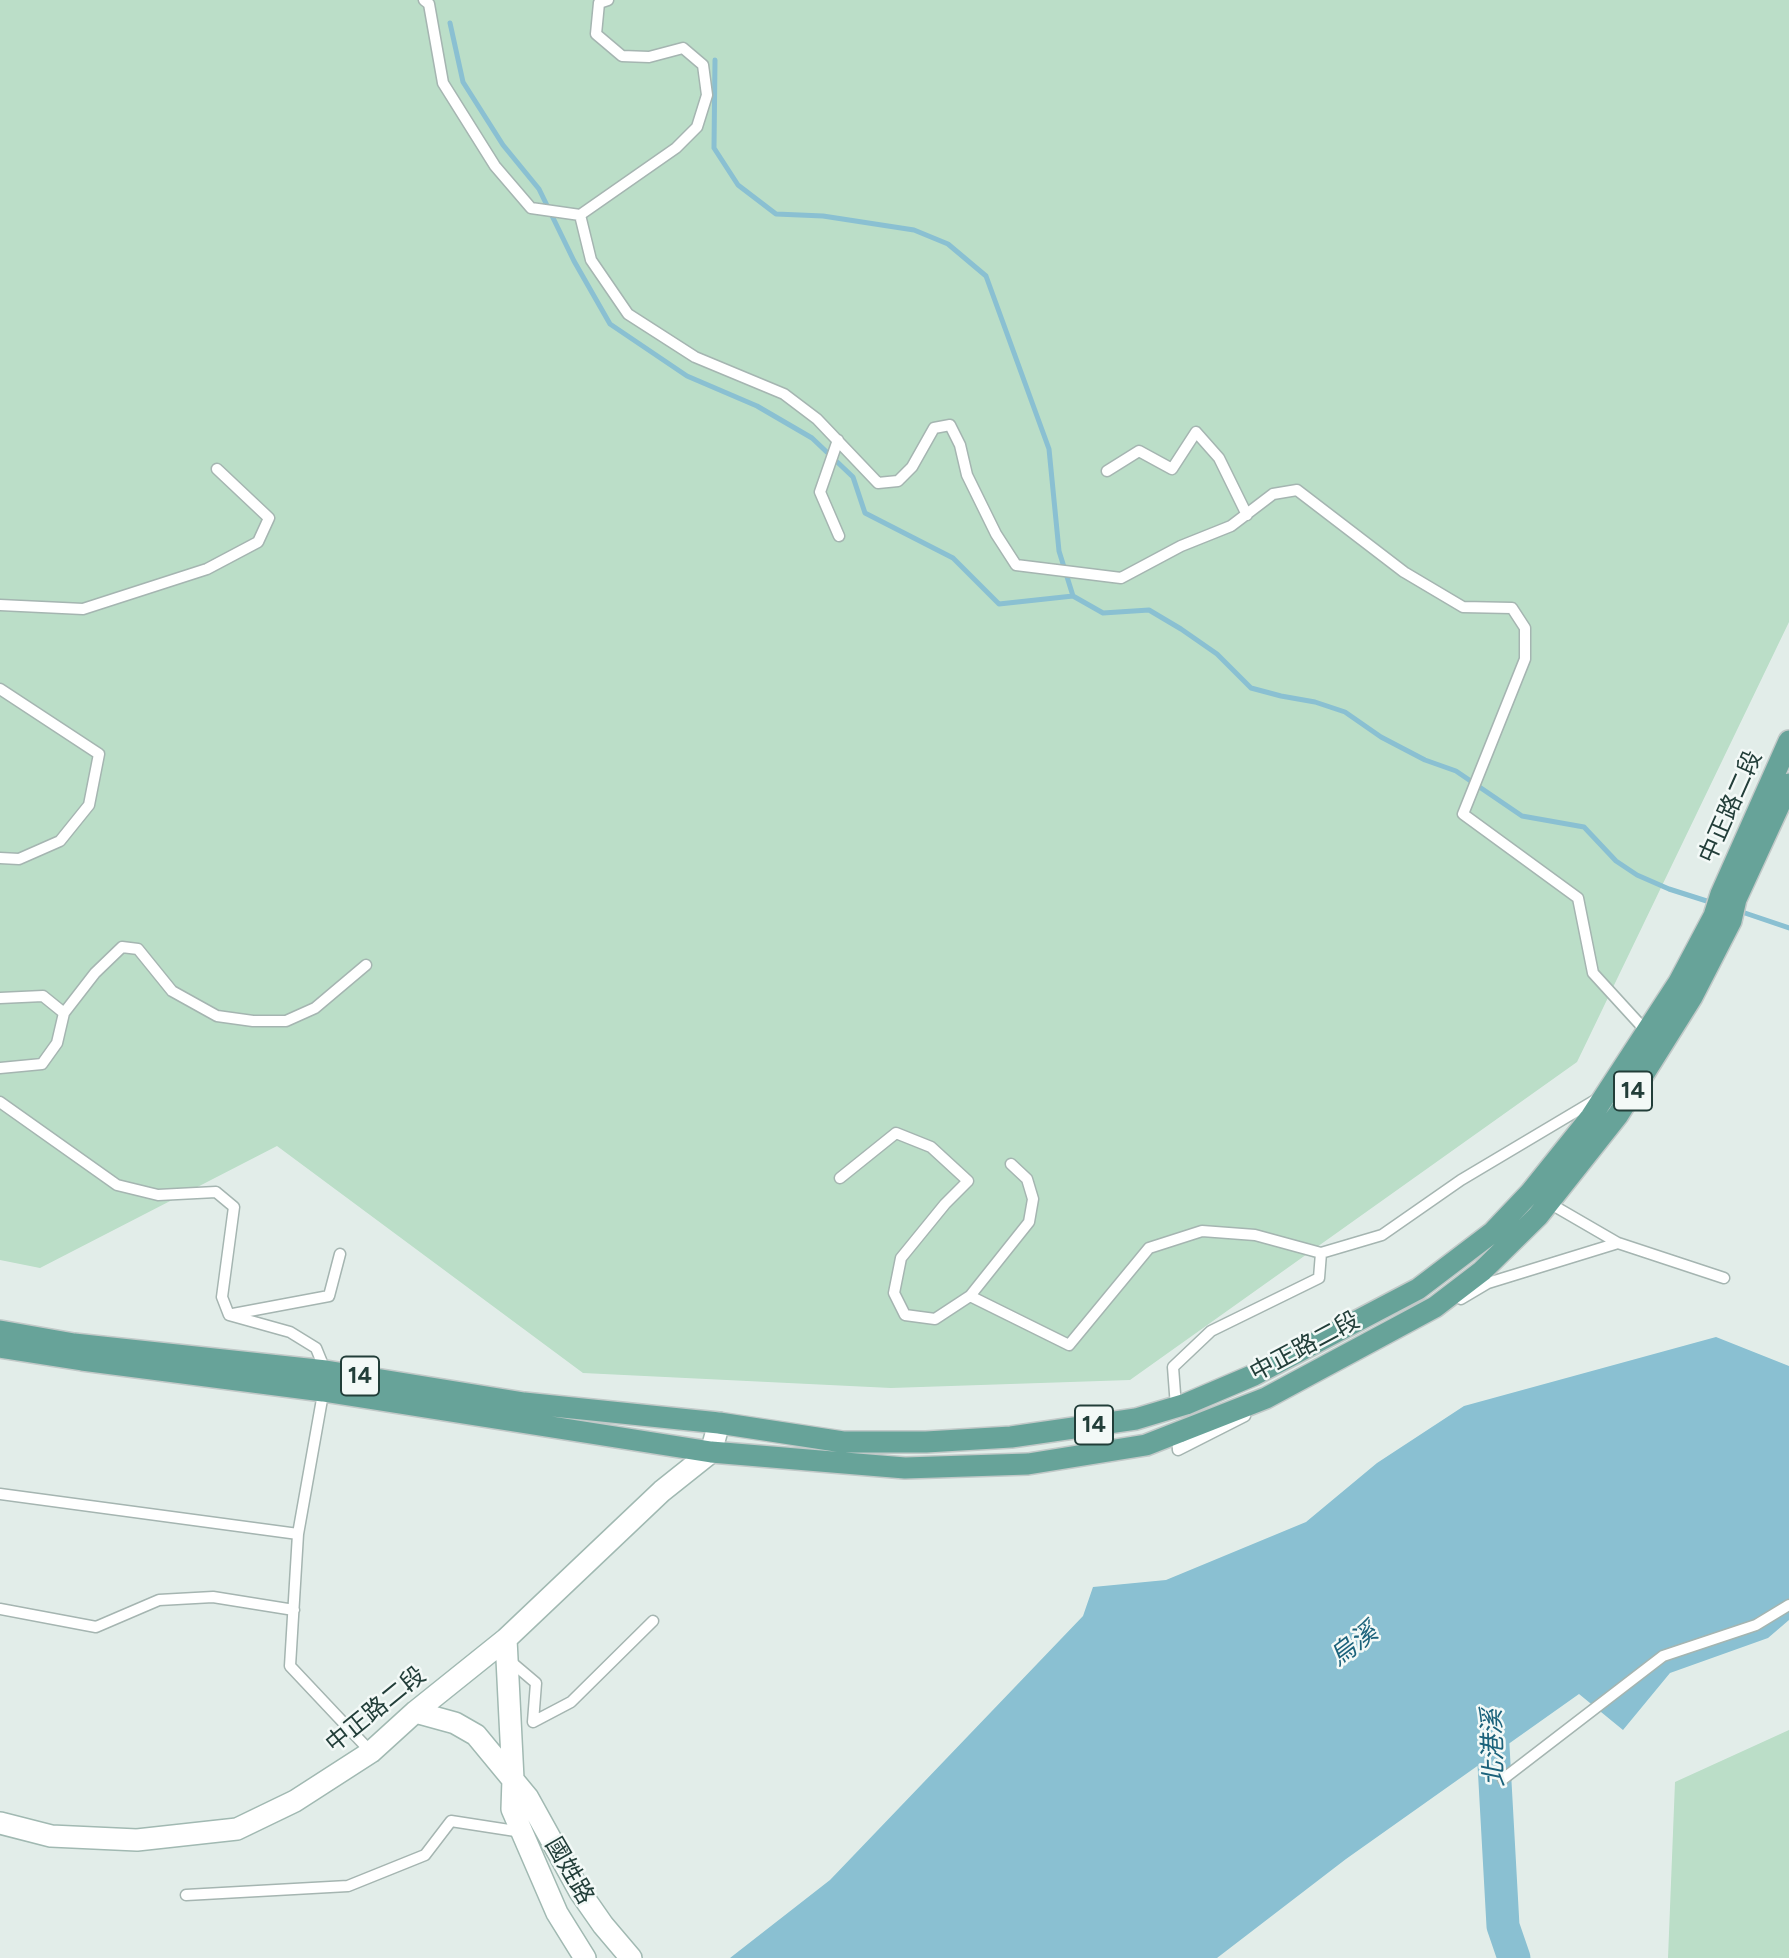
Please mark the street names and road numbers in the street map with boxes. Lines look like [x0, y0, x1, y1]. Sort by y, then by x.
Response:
street label: 中正路二段 [1693, 746, 1769, 868]
road number: 14 [1614, 1072, 1652, 1110]
street label: 中正路二段 [1245, 1306, 1365, 1388]
road number: 14 [341, 1357, 379, 1396]
road number: 14 [1075, 1406, 1113, 1444]
street label: 中正路二段 [320, 1661, 432, 1759]
street label: 國姓路 [539, 1833, 599, 1909]

